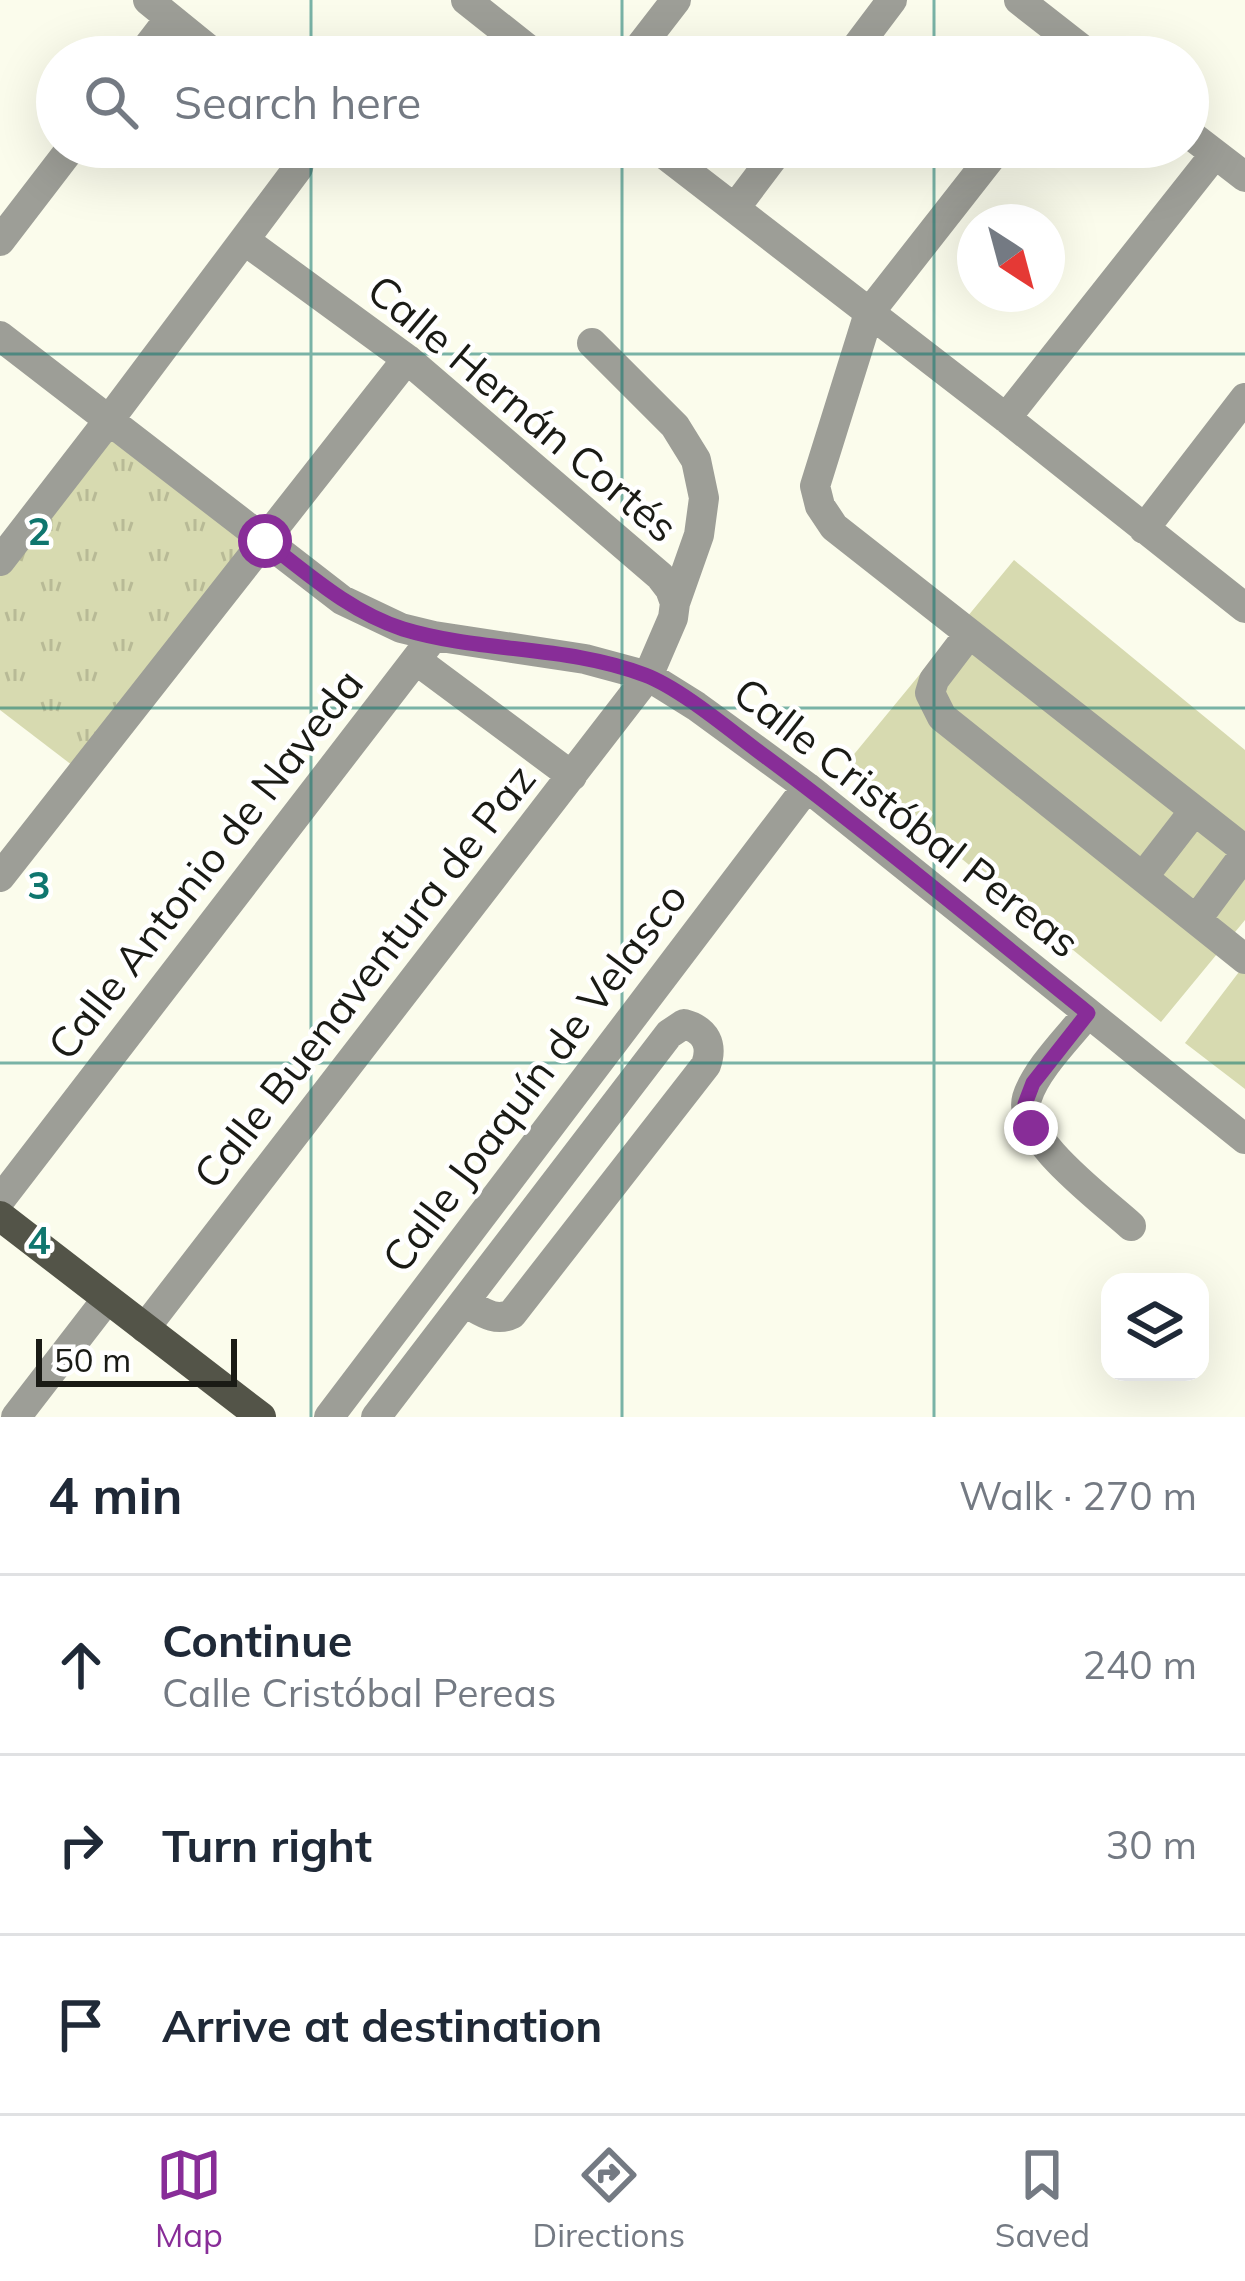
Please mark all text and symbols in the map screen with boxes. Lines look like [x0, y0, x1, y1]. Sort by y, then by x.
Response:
search box [36, 36, 1209, 168]
icon: search [78, 69, 144, 135]
text: Search here [174, 74, 421, 130]
north arrow [957, 204, 1065, 312]
street label: Calle Hernán Cortés [357, 263, 689, 553]
text: 2 [27, 506, 51, 555]
route start [238, 514, 292, 568]
street label: Calle Antonio de Naveda [36, 658, 374, 1070]
street label: Calle Cristóbal Pereas [723, 665, 1091, 969]
street label: Calle Buenaventura de Paz [182, 753, 546, 1199]
text: 3 [27, 860, 51, 909]
street label: Calle Joaquín de Velasco [370, 872, 698, 1282]
route end [1004, 1101, 1058, 1155]
text: 4 [27, 1215, 51, 1264]
map controls [1101, 1273, 1209, 1381]
button: layers [1101, 1273, 1209, 1381]
scale bar [36, 1333, 237, 1386]
text: 50 m [54, 1339, 131, 1380]
text: 4 min [48, 1463, 183, 1527]
text: Walk · 270 m [959, 1471, 1197, 1520]
text: Continue [162, 1612, 352, 1668]
icon: ahead [48, 1632, 114, 1698]
text: 240 m [1082, 1640, 1197, 1689]
text: Calle Cristóbal Pereas [162, 1668, 556, 1717]
icon: right [48, 1812, 114, 1878]
text: Turn right [162, 1817, 372, 1873]
text: 30 m [1106, 1820, 1197, 1869]
icon: arrive [48, 1992, 114, 2058]
text: Arrive at destination [162, 1997, 602, 2053]
tab: Map [155, 2142, 223, 2255]
tab: Directions [533, 2142, 685, 2255]
tab: Saved [995, 2142, 1090, 2255]

